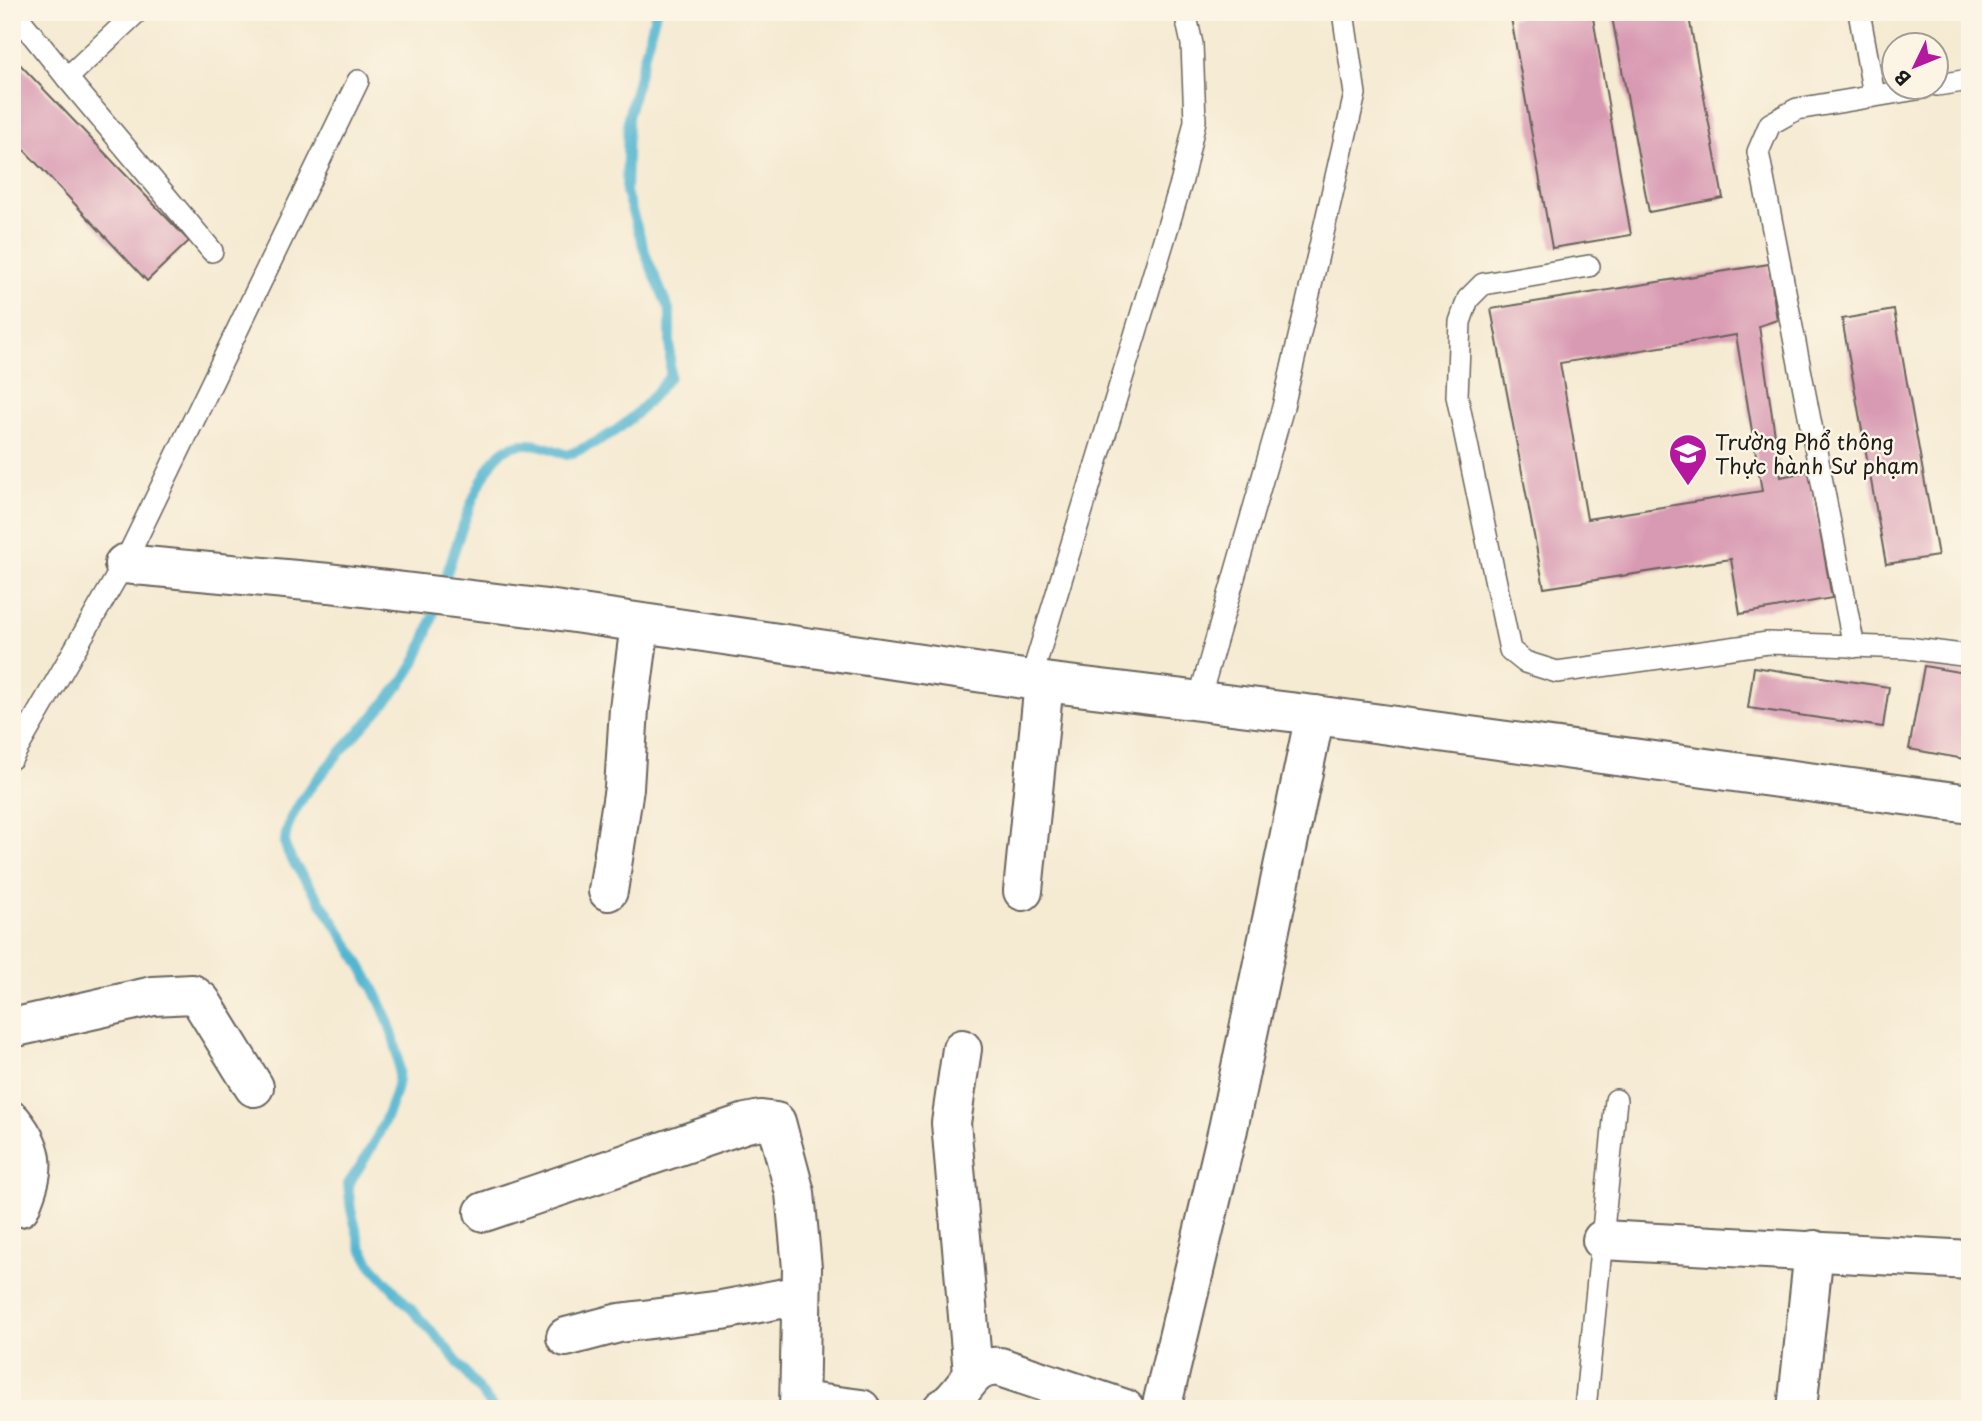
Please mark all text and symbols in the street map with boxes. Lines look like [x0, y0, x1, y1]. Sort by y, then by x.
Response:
north arrow [1881, 32, 1951, 102]
text: B [1887, 64, 1917, 93]
place label: Trường Phổ thông Thực hành Sư phạm [1715, 425, 1919, 481]
school or university icon: Trường Phổ thông Thực hành Sư phạm [1667, 432, 1709, 487]

